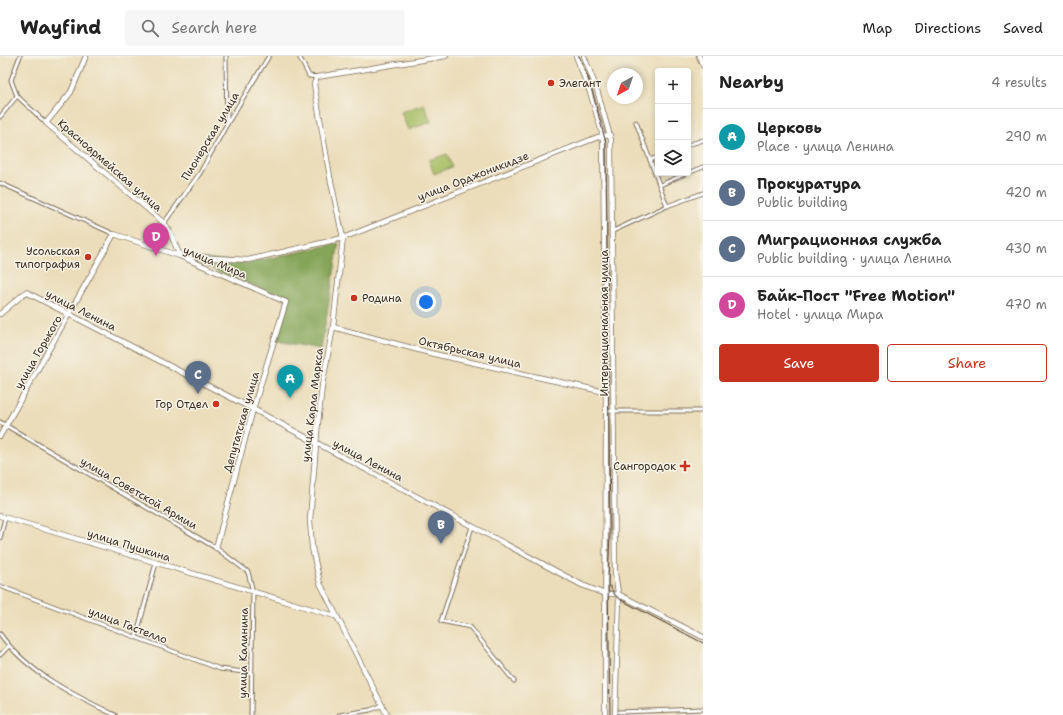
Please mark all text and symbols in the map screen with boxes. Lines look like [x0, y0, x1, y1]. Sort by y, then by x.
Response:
search box [125, 10, 405, 46]
text: Wayfind [20, 15, 101, 40]
icon: search [139, 17, 161, 39]
text: Search here [171, 18, 257, 38]
text: Map [863, 19, 893, 37]
text: Directions [915, 19, 981, 37]
text: Saved [1003, 19, 1043, 37]
north arrow [607, 68, 643, 104]
map controls [655, 68, 691, 176]
button: + [655, 68, 691, 104]
text: Nearby [719, 71, 784, 93]
text: 4 results [991, 74, 1047, 91]
place label: Элегант [559, 76, 602, 91]
marker: Элегант [546, 78, 556, 88]
street label: Пионерская улица [178, 89, 243, 183]
button: − [655, 104, 691, 140]
street label: Красноармейская улица [54, 116, 165, 215]
text: Церковь [757, 118, 822, 138]
text: A [727, 128, 737, 145]
text: 290 m [1005, 128, 1047, 145]
text: Place · улица Ленина [757, 138, 894, 155]
button: layers [655, 140, 691, 176]
street label: улица Орджоникидзе [415, 148, 531, 205]
text: Прокуратура [757, 174, 861, 194]
text: B [728, 184, 736, 201]
text: 420 m [1005, 184, 1047, 201]
text: Public building [757, 194, 848, 211]
pin: D [143, 223, 169, 256]
text: Миграционная служба [757, 230, 941, 250]
text: C [728, 240, 736, 257]
text: 430 m [1005, 240, 1047, 257]
street label: улица Мира [181, 242, 249, 283]
place label: Усольская типография [15, 244, 80, 272]
street label: Интернациональная улица [597, 249, 612, 396]
text: Public building · улица Ленина [757, 250, 951, 267]
marker: Усольская типография [83, 252, 93, 262]
street label: улица Ленина [43, 286, 119, 335]
text: Байк-Пост "Free Motion" [757, 286, 955, 306]
place label: Родина [362, 291, 402, 306]
your location [416, 292, 436, 312]
marker: Родина [349, 293, 359, 303]
text: D [727, 296, 737, 313]
text: 470 m [1005, 296, 1047, 313]
text: Hotel · улица Мира [757, 306, 883, 323]
street label: улица Горького [11, 312, 66, 392]
street label: Октябрьская улица [417, 333, 523, 372]
button: Save [719, 344, 879, 382]
button: Share [887, 344, 1047, 382]
street label: улица Карла Маркса [298, 347, 327, 463]
pin: C [185, 361, 211, 394]
pin: A [277, 365, 303, 398]
street label: Депутатская улица [220, 370, 263, 474]
place label: Гор Отдел [155, 397, 208, 412]
marker: Гор Отдел [211, 399, 221, 409]
street label: улица Ленина [330, 436, 406, 485]
street label: улица Советской Армии [78, 454, 200, 533]
place label: Сангородок [613, 459, 676, 474]
marker: Сангородок [679, 460, 691, 472]
pin: B [428, 511, 454, 544]
street label: улица Пушкина [85, 526, 172, 565]
street label: улица Гастелло [86, 604, 170, 648]
street label: улица Калинина [235, 607, 252, 699]

